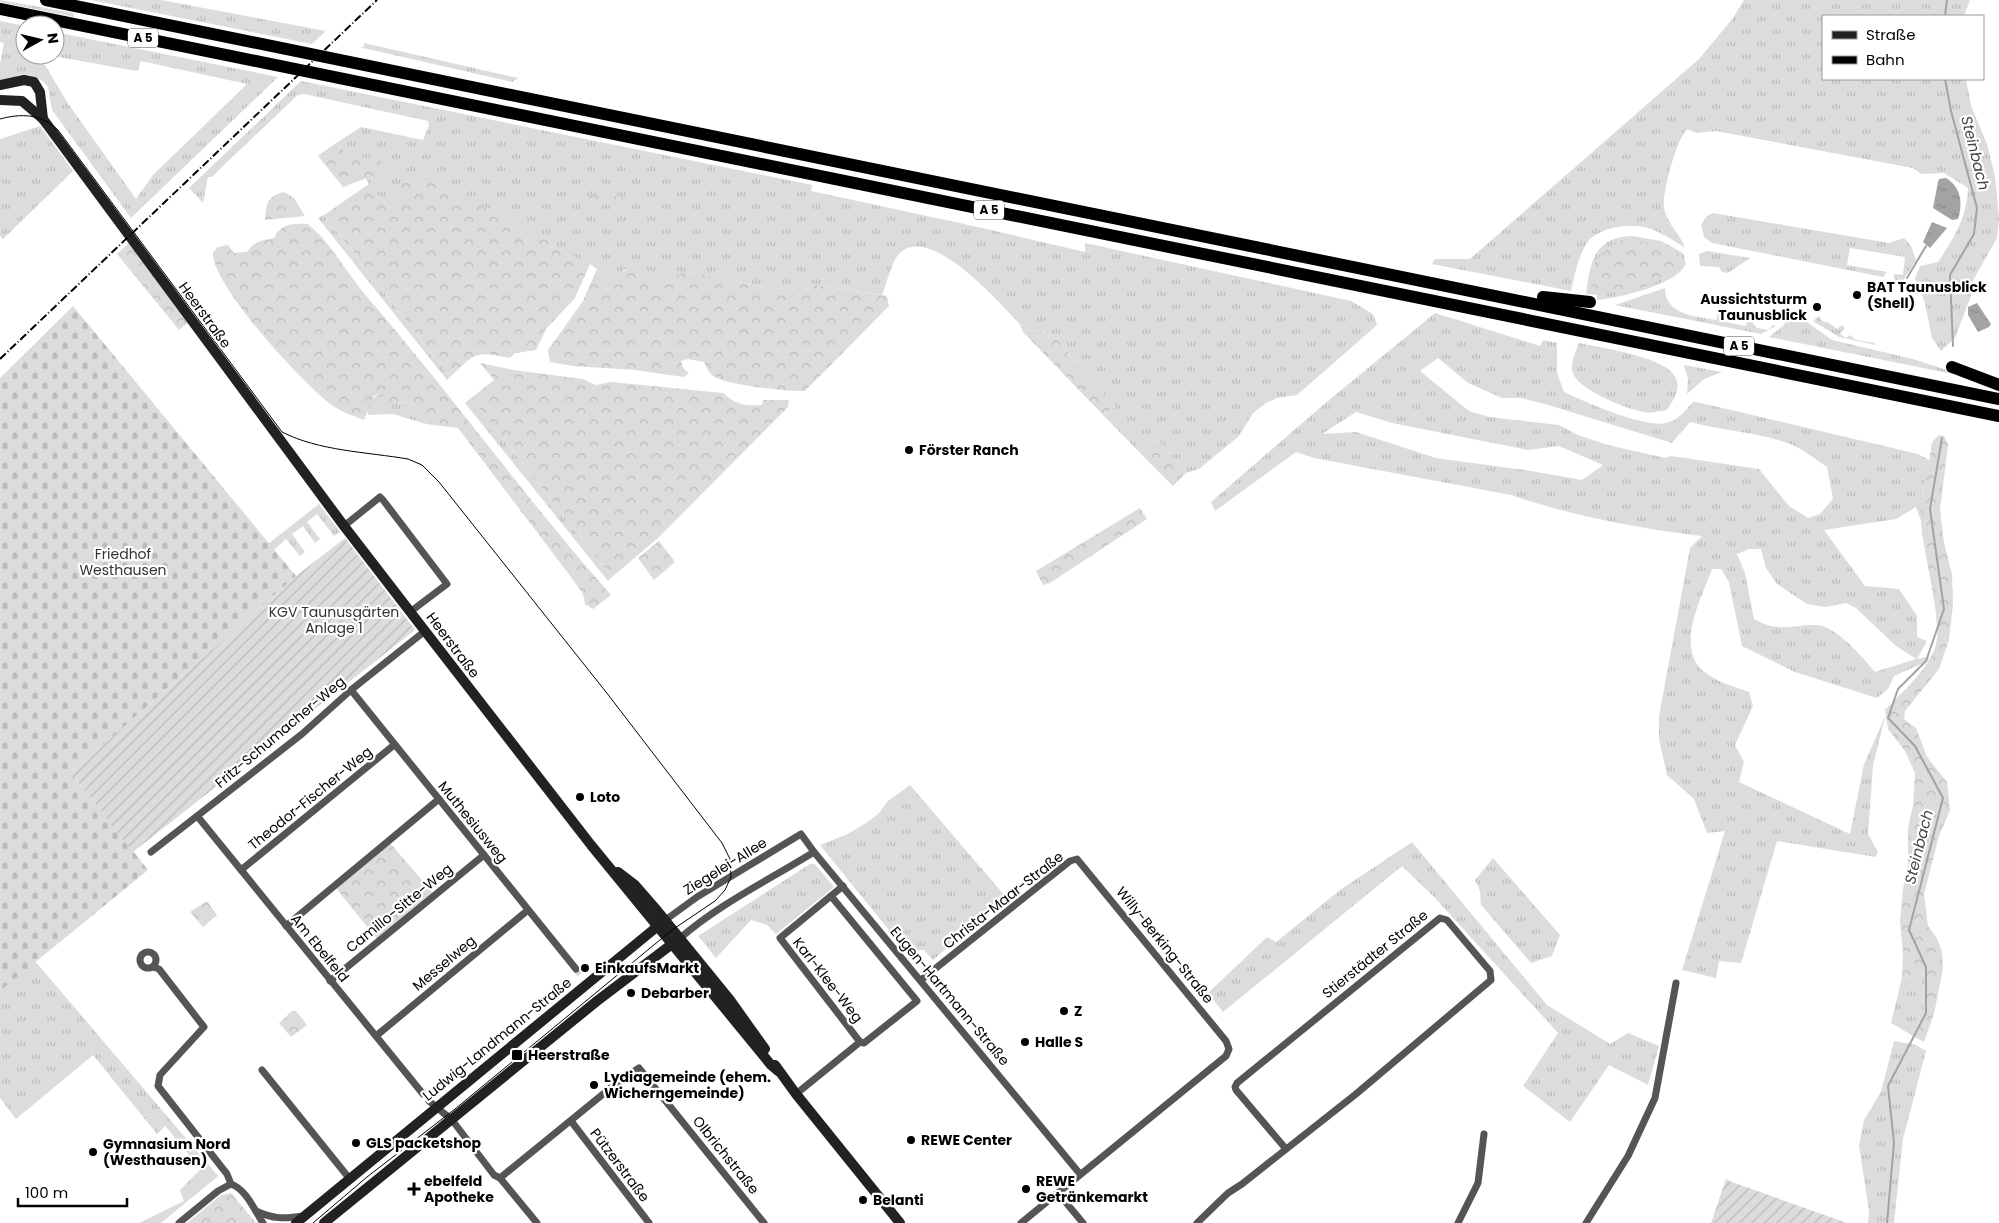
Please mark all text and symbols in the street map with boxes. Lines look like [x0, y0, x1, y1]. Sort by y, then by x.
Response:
north arrow [15, 15, 65, 65]
legend [1822, 15, 1984, 80]
text: Straße [1866, 24, 1916, 45]
road number: A 5 [128, 28, 158, 48]
text: N [42, 32, 64, 45]
text: Bahn [1866, 49, 1905, 70]
water label: Steinbach [1956, 114, 1995, 192]
road number: A 5 [974, 200, 1004, 220]
place label: BAT Taunusblick (Shell) [1867, 277, 1987, 313]
street label: Heerstraße [174, 278, 236, 353]
place label: Aussichtsturm Taunusblick [1700, 289, 1807, 325]
marker: BAT Taunusblick (Shell) [1851, 289, 1863, 301]
marker: Aussichtsturm Taunusblick [1811, 301, 1823, 313]
road number: A 5 [1724, 336, 1754, 356]
place label: Förster Ranch [919, 440, 1019, 460]
marker: Förster Ranch [903, 444, 915, 456]
park label: Friedhof Westhausen [79, 544, 167, 580]
park label: KGV Taunusgärten Anlage 1 [269, 602, 399, 638]
street label: Heerstraße [422, 608, 485, 682]
street label: Fritz-Schumacher-Weg [211, 672, 349, 792]
street label: Theodor-Fischer-Weg [244, 742, 376, 854]
street label: Muthesiusweg [434, 777, 512, 867]
place label: Loto [590, 787, 620, 807]
marker: Loto [574, 791, 586, 803]
water label: Steinbach [1899, 808, 1938, 886]
street label: Ziegelei-Allee [679, 832, 771, 900]
street label: Christa-Maar-Straße [938, 846, 1068, 953]
street label: Camillo-Sitte-Weg [342, 859, 456, 957]
street label: Willy-Berking-Straße [1112, 882, 1219, 1008]
street label: Stierstädter Straße [1318, 905, 1432, 1003]
street label: Am Ebelfeld [286, 910, 354, 986]
street label: Eugen-Hartmann-Straße [886, 922, 1014, 1070]
street label: Messelweg [408, 931, 480, 995]
street label: Karl-Klee-Weg [788, 933, 868, 1027]
place label: EinkaufsMarkt [595, 958, 700, 978]
marker: EinkaufsMarkt [579, 962, 591, 974]
street label: Ludwig-Landmann-Straße [418, 972, 576, 1105]
place label: Debarber [641, 983, 709, 1003]
marker: Debarber [625, 987, 637, 999]
place label: Z [1074, 1001, 1082, 1021]
marker: Z [1058, 1005, 1070, 1017]
place label: Halle S [1035, 1032, 1084, 1052]
marker: Halle S [1019, 1036, 1031, 1048]
place label: Heerstraße [528, 1045, 610, 1065]
marker: Heerstraße [510, 1048, 524, 1062]
place label: Lydiagemeinde (ehem. Wicherngemeinde) [604, 1067, 771, 1103]
marker: Lydiagemeinde (ehem. Wicherngemeinde) [588, 1079, 600, 1091]
street label: Olbrichstraße [688, 1112, 764, 1199]
street label: Pützerstraße [586, 1124, 655, 1206]
place label: REWE Center [921, 1130, 1012, 1150]
place label: GLS packetshop [366, 1133, 482, 1153]
place label: Gymnasium Nord (Westhausen) [103, 1134, 230, 1170]
marker: REWE Center [905, 1134, 917, 1146]
marker: GLS packetshop [350, 1137, 362, 1149]
marker: Gymnasium Nord (Westhausen) [87, 1146, 99, 1158]
place label: ebelfeld Apotheke [424, 1171, 494, 1207]
place label: REWE Getränkemarkt [1036, 1171, 1148, 1207]
scale bar [18, 1176, 126, 1208]
text: 100 m [25, 1182, 68, 1203]
marker: ebelfeld Apotheke [408, 1183, 420, 1195]
marker: REWE Getränkemarkt [1020, 1183, 1032, 1195]
place label: Belanti [873, 1190, 924, 1210]
marker: Belanti [857, 1194, 869, 1206]

